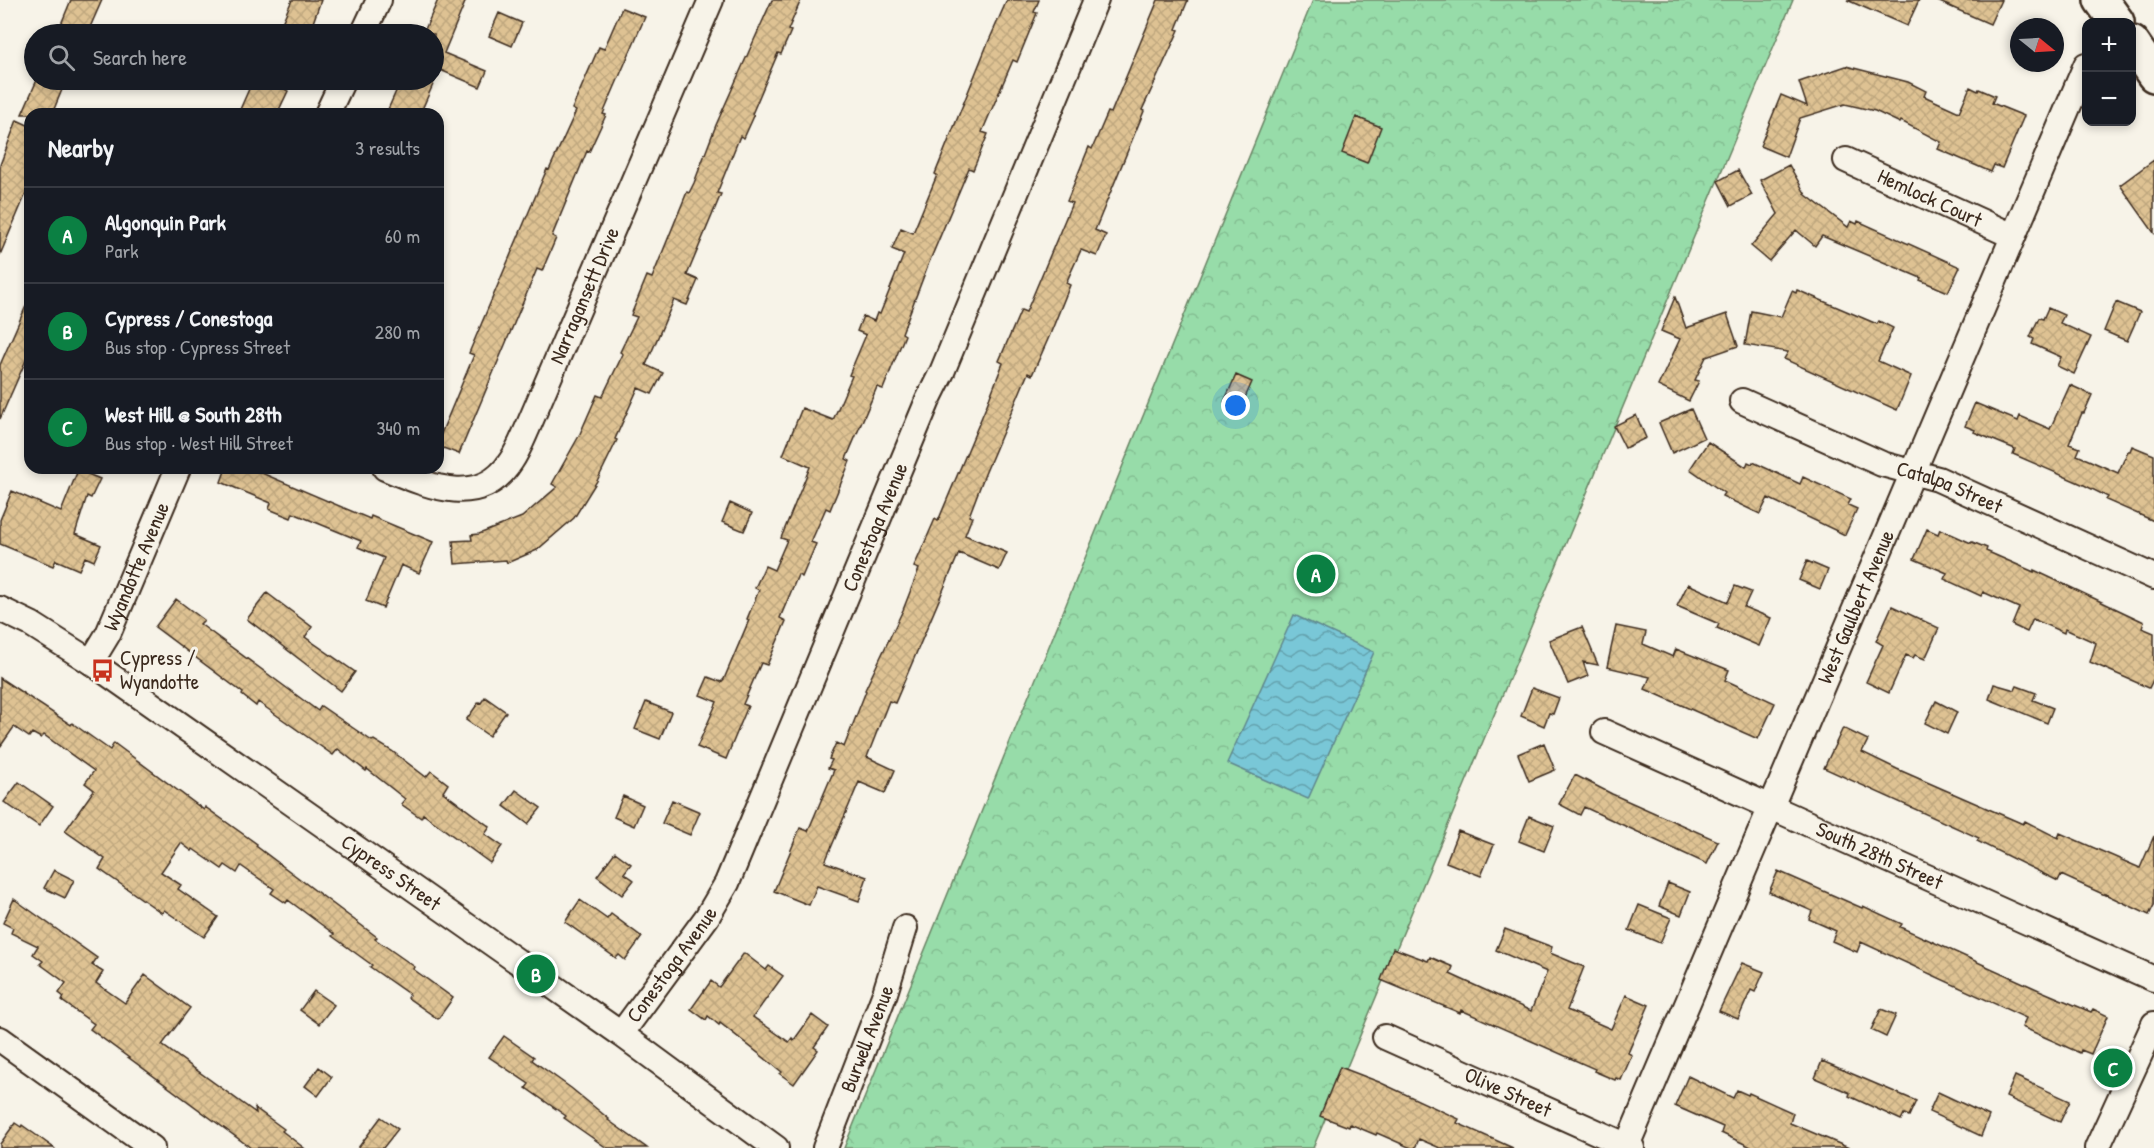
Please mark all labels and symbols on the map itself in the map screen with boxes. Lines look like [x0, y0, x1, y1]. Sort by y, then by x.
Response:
north arrow [2010, 18, 2064, 72]
street label: Hemlock Court [1873, 161, 1988, 234]
street label: Narragansett Drive [542, 222, 626, 368]
your location [1221, 391, 1250, 420]
street label: Catalpa Street [1893, 454, 2008, 521]
street label: Conestoga Avenue [835, 458, 914, 596]
street label: Wyandotte Avenue [96, 497, 176, 635]
street label: West Gaulbert Avenue [1810, 525, 1901, 688]
pin: A [1296, 552, 1336, 596]
place label: Cypress / Wyandotte [120, 643, 199, 696]
bus stop icon: Cypress / Wyandotte [89, 657, 115, 683]
street label: South 28th Street [1812, 814, 1948, 897]
street label: Cypress Street [336, 827, 448, 918]
street label: Conestoga Avenue [619, 901, 724, 1028]
pin: B [516, 952, 556, 996]
street label: Burwell Avenue [833, 982, 900, 1096]
pin: C [2094, 1046, 2132, 1090]
street label: Olive Street [1460, 1060, 1557, 1124]

